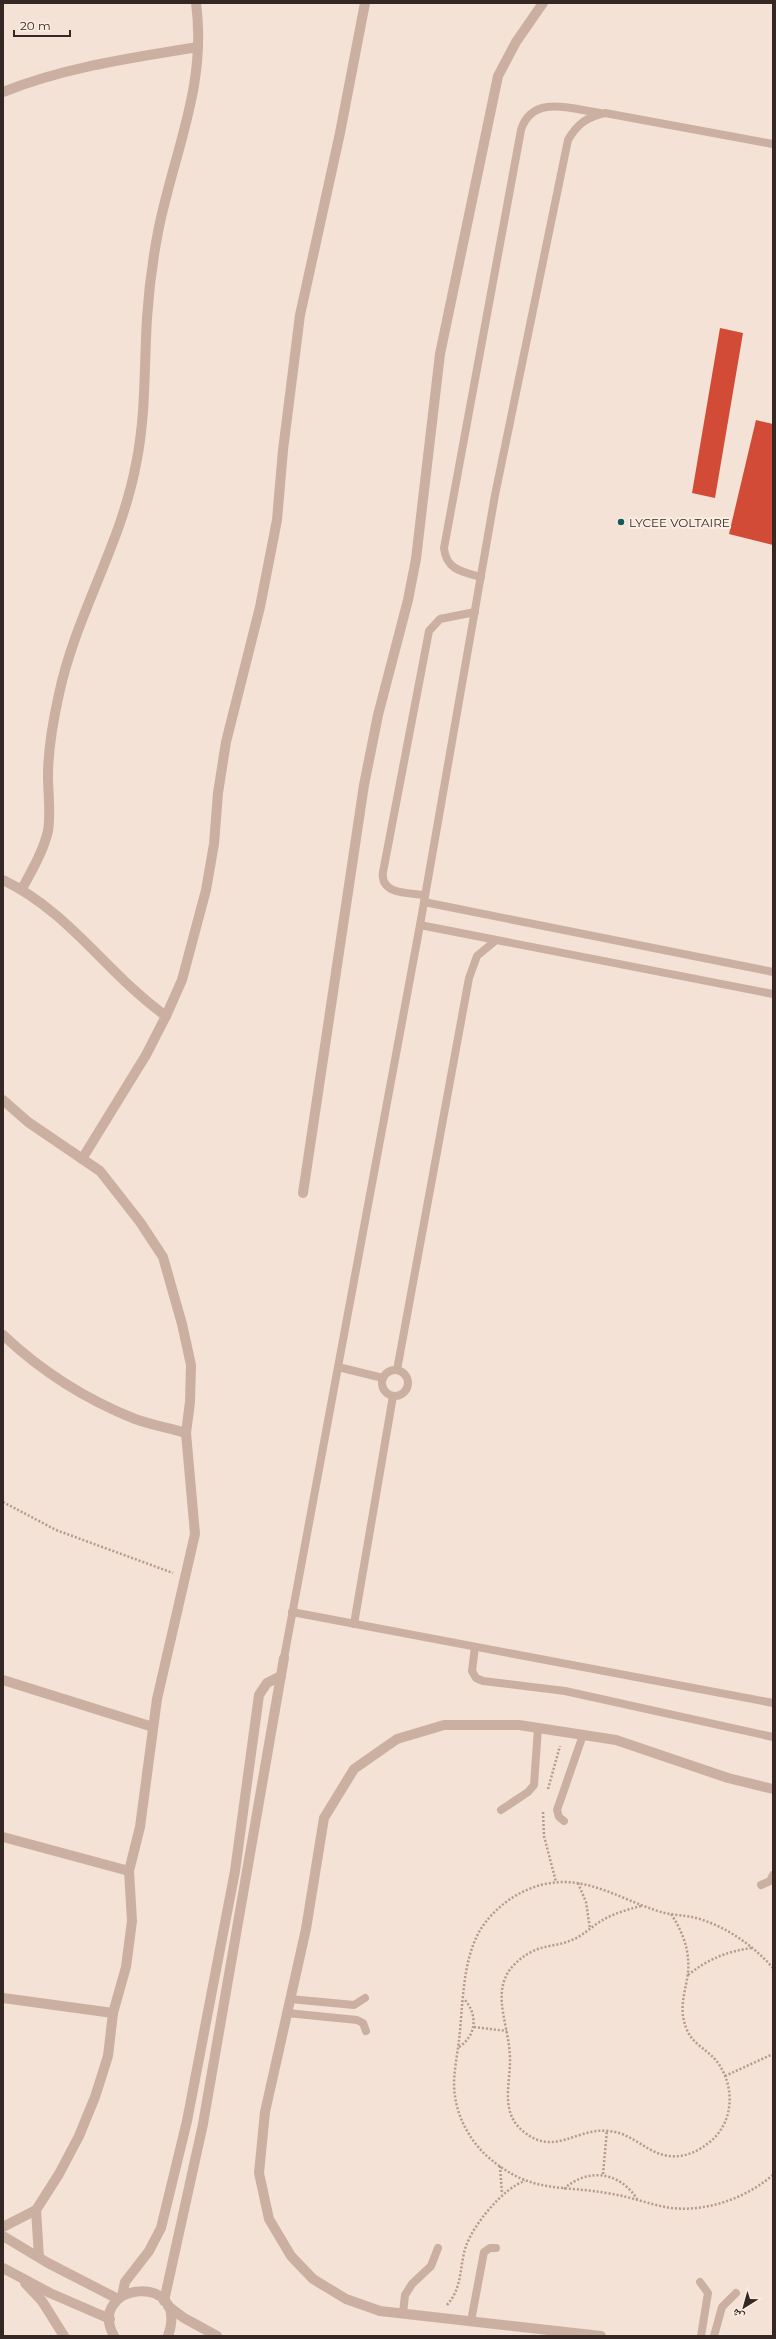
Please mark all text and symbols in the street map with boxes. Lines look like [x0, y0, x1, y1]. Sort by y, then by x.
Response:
scale bar [14, 12, 70, 38]
text: 20 m [20, 18, 51, 33]
place label: LYCEE VOLTAIRE [629, 515, 730, 530]
marker: LYCEE VOLTAIRE [616, 517, 626, 527]
north arrow [724, 2287, 764, 2327]
text: ش [729, 2305, 747, 2324]

